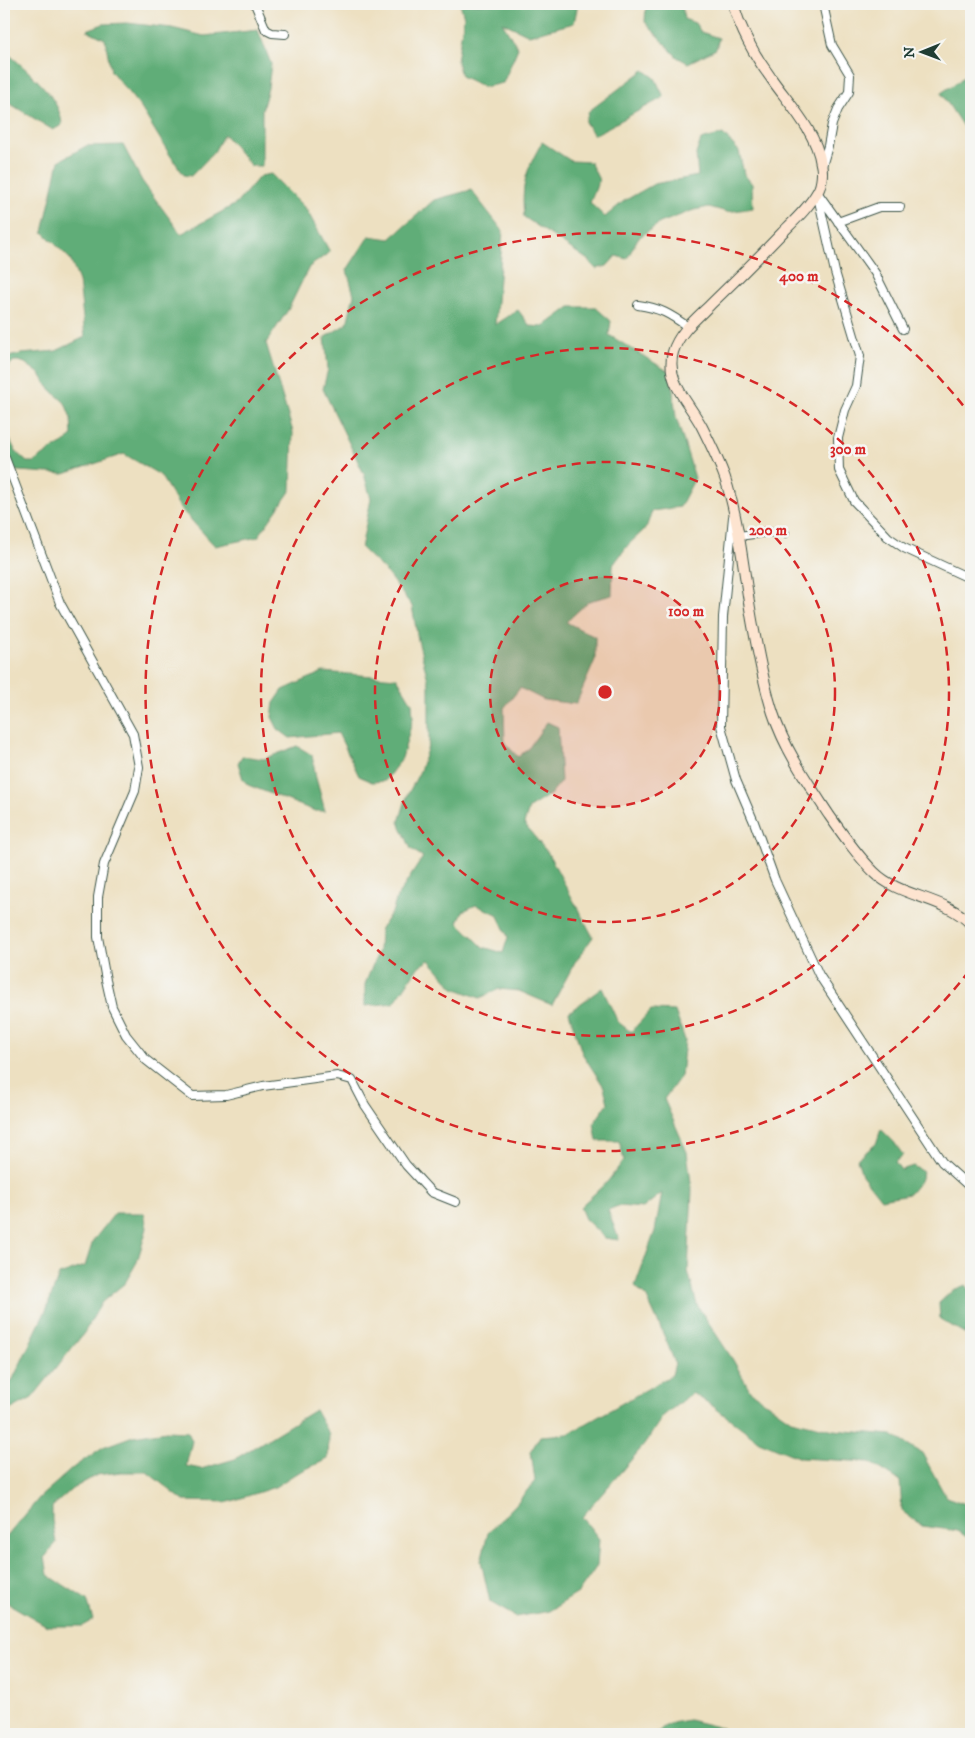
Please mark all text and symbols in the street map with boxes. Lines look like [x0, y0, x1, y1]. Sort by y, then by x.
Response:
north arrow [898, 28, 948, 78]
text: N [901, 46, 919, 58]
text: 400 m [778, 267, 819, 286]
text: 300 m [830, 440, 867, 459]
text: 200 m [749, 521, 788, 540]
text: 100 m [668, 602, 705, 621]
centre of rings [596, 683, 614, 701]

